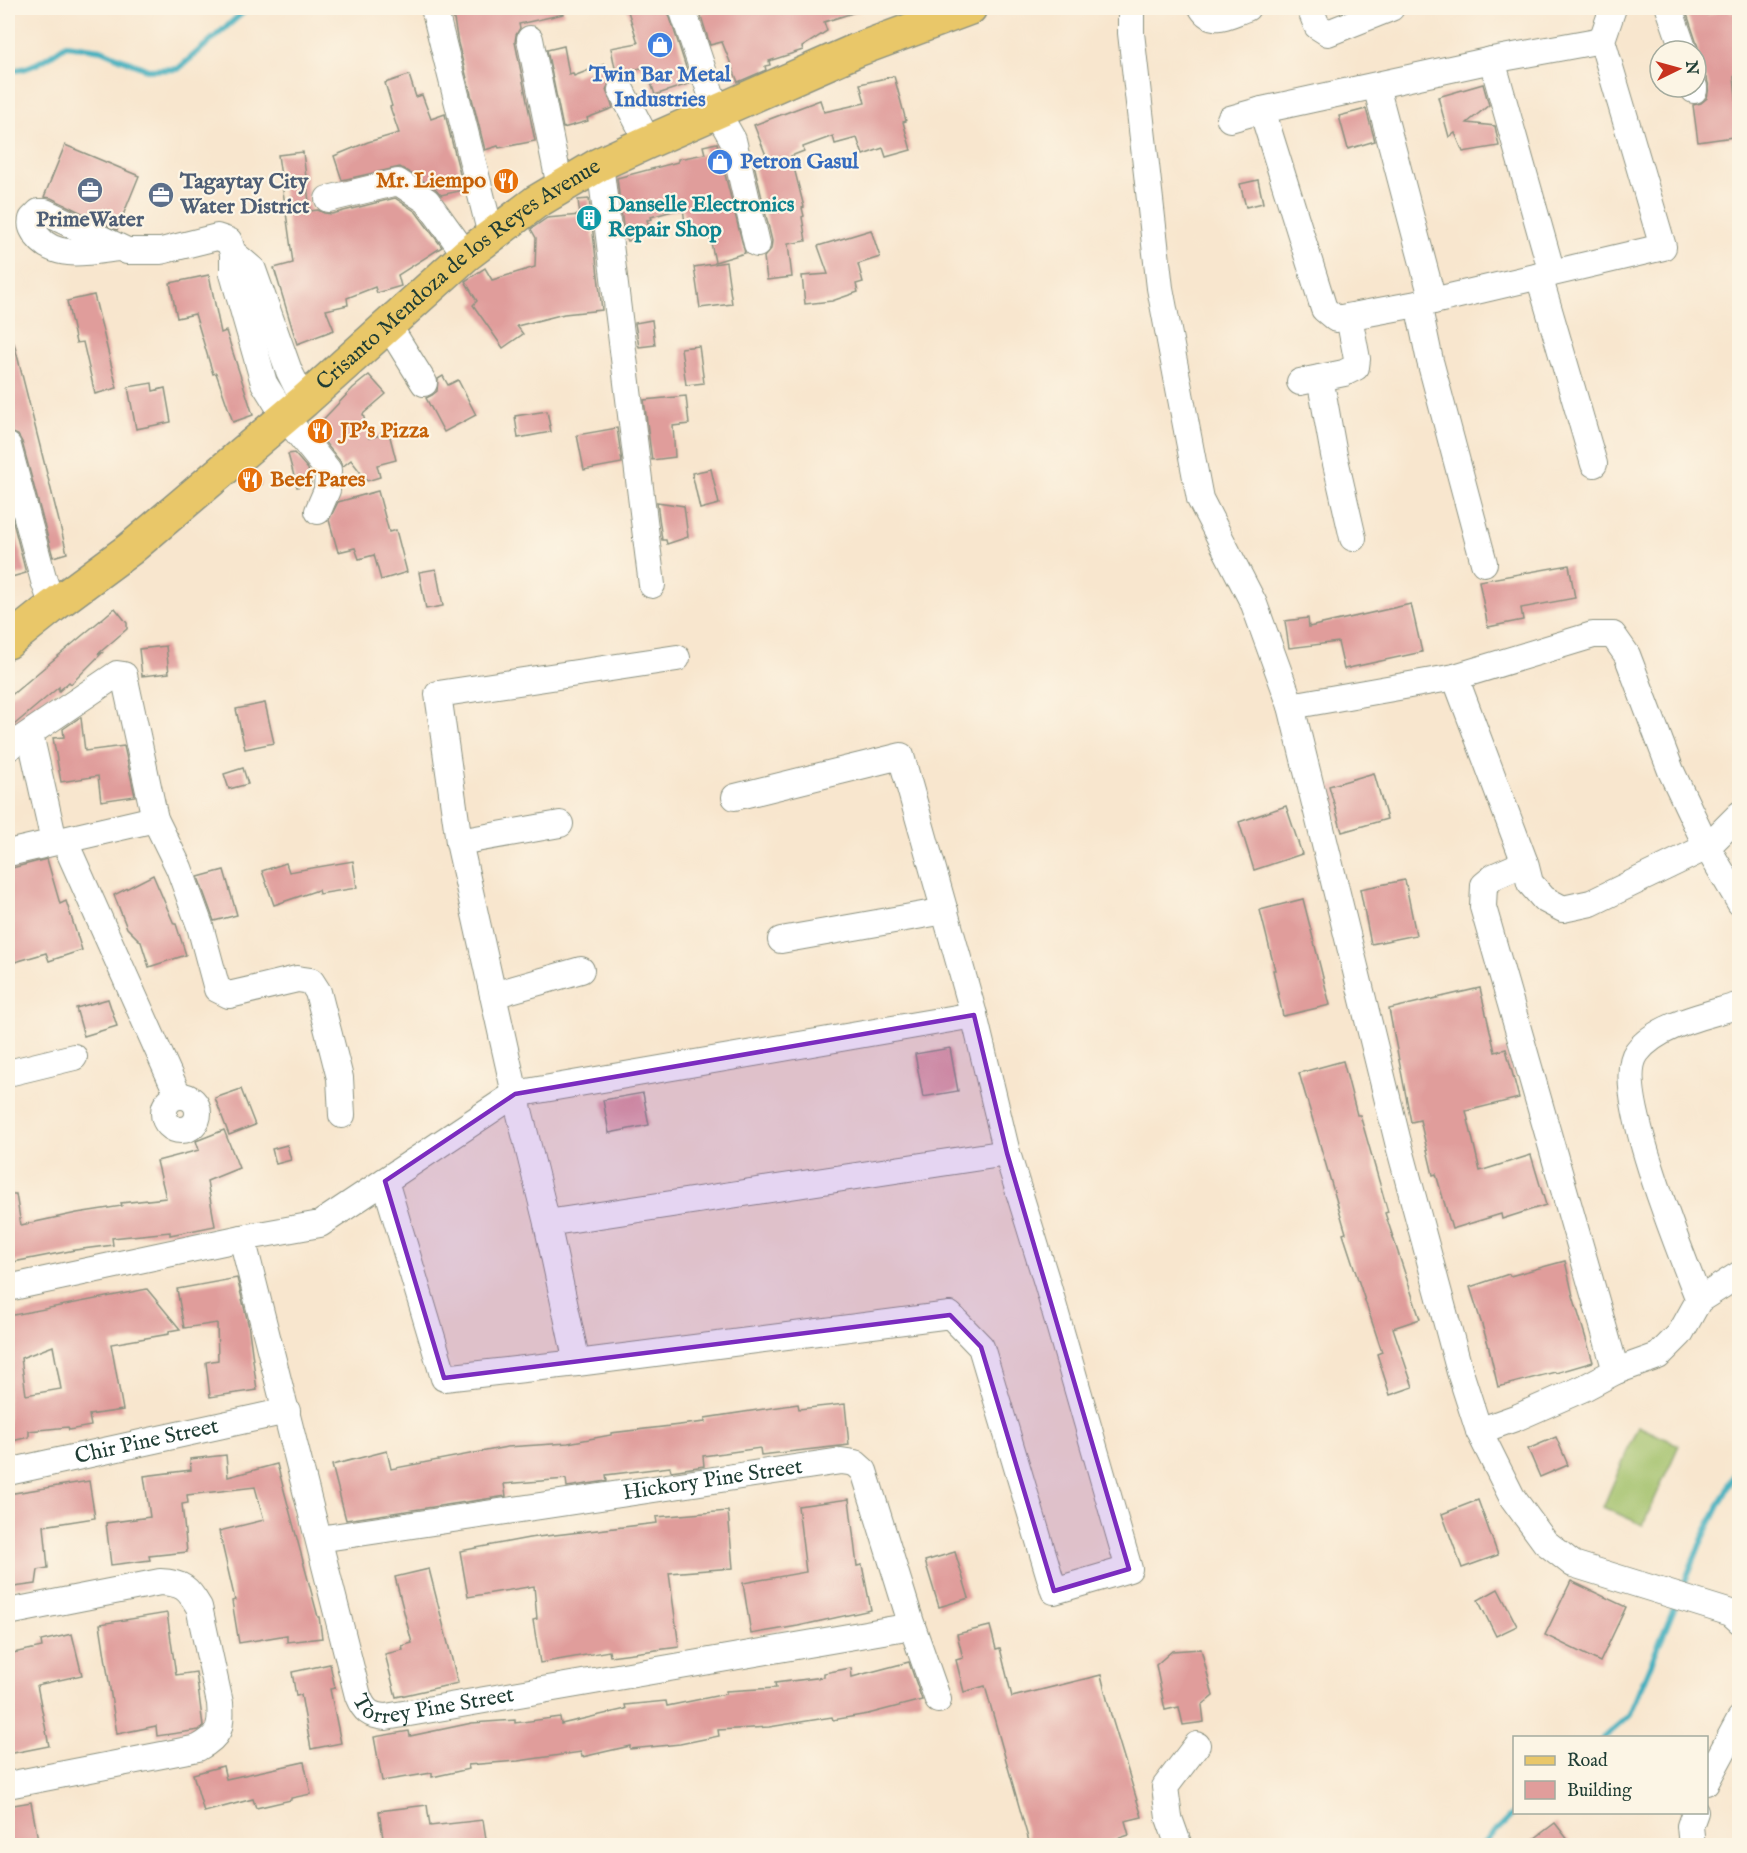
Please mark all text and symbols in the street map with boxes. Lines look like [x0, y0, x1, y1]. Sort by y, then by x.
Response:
shop icon: Twin Bar Metal Industries [645, 30, 675, 60]
north arrow [1648, 39, 1708, 99]
text: N [1680, 59, 1702, 76]
place label: Twin Bar Metal Industries [588, 61, 732, 114]
shop icon: Petron Gasul [705, 147, 735, 177]
place label: Petron Gasul [740, 148, 860, 176]
street label: Crisanto Mendoza de los Reyes Avenue [311, 153, 606, 397]
restaurant icon: Mr. Liempo [491, 166, 521, 196]
place label: Mr. Liempo [376, 167, 486, 195]
place label: Tagaytay City Water District [179, 168, 310, 221]
office icon: PrimeWater [75, 175, 105, 205]
office icon: Tagaytay City Water District [146, 180, 176, 210]
place label: Danselle Electronics Repair Shop [608, 191, 795, 244]
building icon: Danselle Electronics Repair Shop [574, 203, 604, 233]
place label: PrimeWater [36, 206, 145, 234]
restaurant icon: JP's Pizza [305, 416, 335, 446]
place label: JP's Pizza [337, 417, 429, 445]
restaurant icon: Beef Pares [235, 465, 265, 495]
place label: Beef Pares [270, 466, 366, 494]
street label: Chir Pine Street [72, 1412, 222, 1471]
street label: Hickory Pine Street [621, 1453, 805, 1507]
street label: Torrey Pine Street [345, 1681, 517, 1731]
legend [1513, 1736, 1708, 1814]
text: Road [1567, 1750, 1608, 1773]
text: Building [1567, 1780, 1632, 1803]

